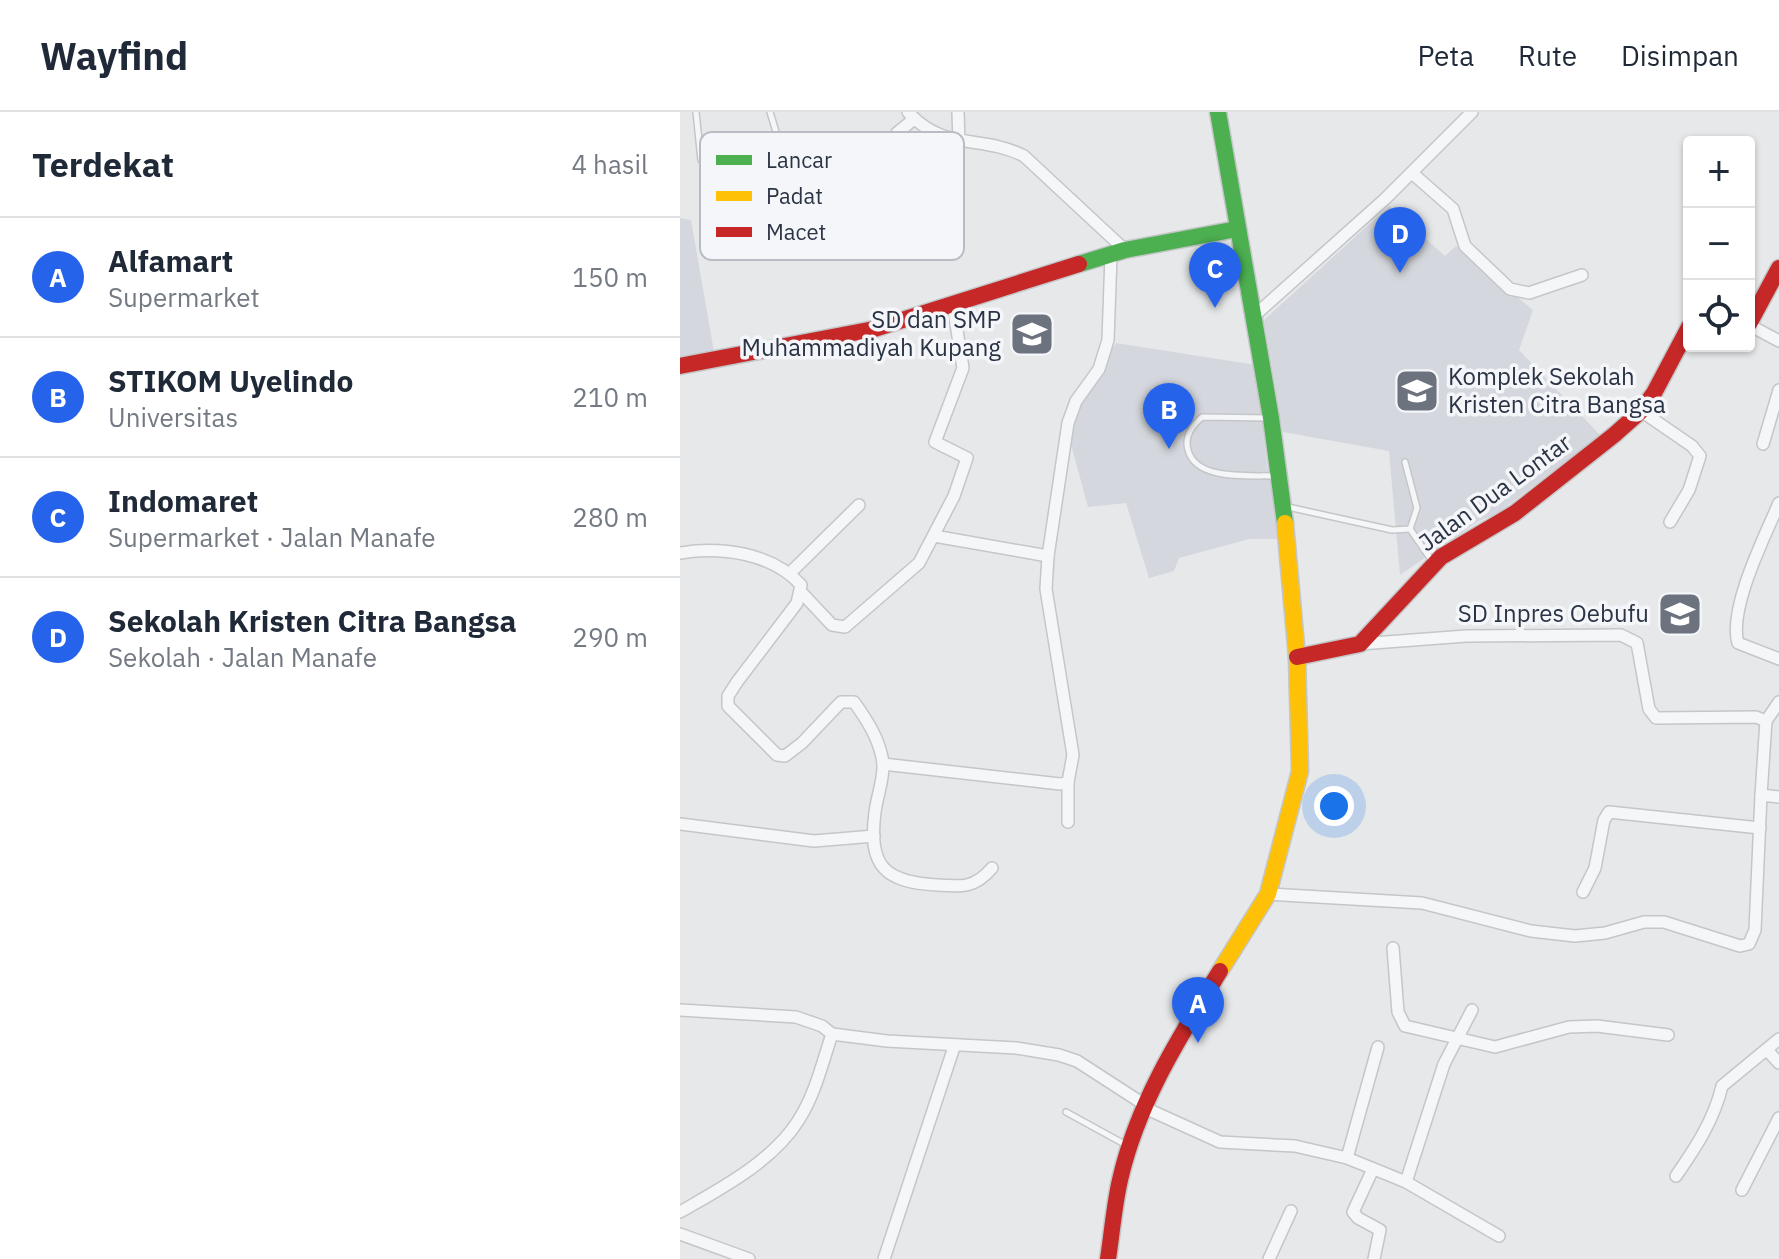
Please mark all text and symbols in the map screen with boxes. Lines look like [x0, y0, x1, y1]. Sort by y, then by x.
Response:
text: Wayfind [40, 31, 188, 80]
text: Peta [1418, 37, 1474, 74]
text: Rute [1518, 37, 1577, 74]
text: Disimpan [1621, 37, 1739, 74]
legend [700, 132, 964, 260]
map controls [1683, 136, 1755, 352]
button: + [1683, 136, 1755, 208]
text: Terdekat [32, 142, 174, 186]
text: Lancar [766, 145, 832, 174]
text: 4 hasil [571, 147, 648, 181]
text: Padat [766, 181, 823, 210]
pin: D [1374, 207, 1426, 273]
button: − [1683, 208, 1755, 280]
text: Macet [766, 217, 826, 246]
text: Alfamart [108, 241, 233, 280]
pin: C [1189, 242, 1241, 308]
text: A [49, 260, 67, 294]
text: 150 m [572, 260, 648, 294]
text: Supermarket [108, 280, 260, 314]
button: locate [1683, 280, 1755, 352]
place label: SD dan SMP Muhammadiyah Kupang [741, 303, 1001, 363]
school or university icon: SD dan SMP Muhammadiyah Kupang [1008, 310, 1056, 358]
place label: Komplek Sekolah Kristen Citra Bangsa [1448, 360, 1666, 420]
text: STIKOM Uyelindo [108, 361, 353, 400]
school or university icon: Komplek Sekolah Kristen Citra Bangsa [1393, 367, 1441, 415]
text: B [49, 380, 67, 414]
text: 210 m [572, 380, 648, 414]
pin: B [1143, 383, 1195, 449]
text: Universitas [108, 400, 238, 434]
street label: Jalan Dua Lontar [1412, 426, 1577, 558]
text: Indomaret [108, 481, 258, 520]
text: C [50, 500, 66, 534]
text: 280 m [572, 500, 648, 534]
text: Supermarket · Jalan Manafe [108, 520, 436, 554]
school or university icon: SD Inpres Oebufu [1656, 590, 1704, 638]
place label: SD Inpres Oebufu [1458, 597, 1649, 629]
text: Sekolah Kristen Citra Bangsa [108, 601, 517, 640]
text: D [49, 620, 67, 654]
text: 290 m [572, 620, 648, 654]
text: Sekolah · Jalan Manafe [108, 640, 377, 674]
your location [1314, 786, 1354, 826]
pin: A [1172, 977, 1224, 1043]

